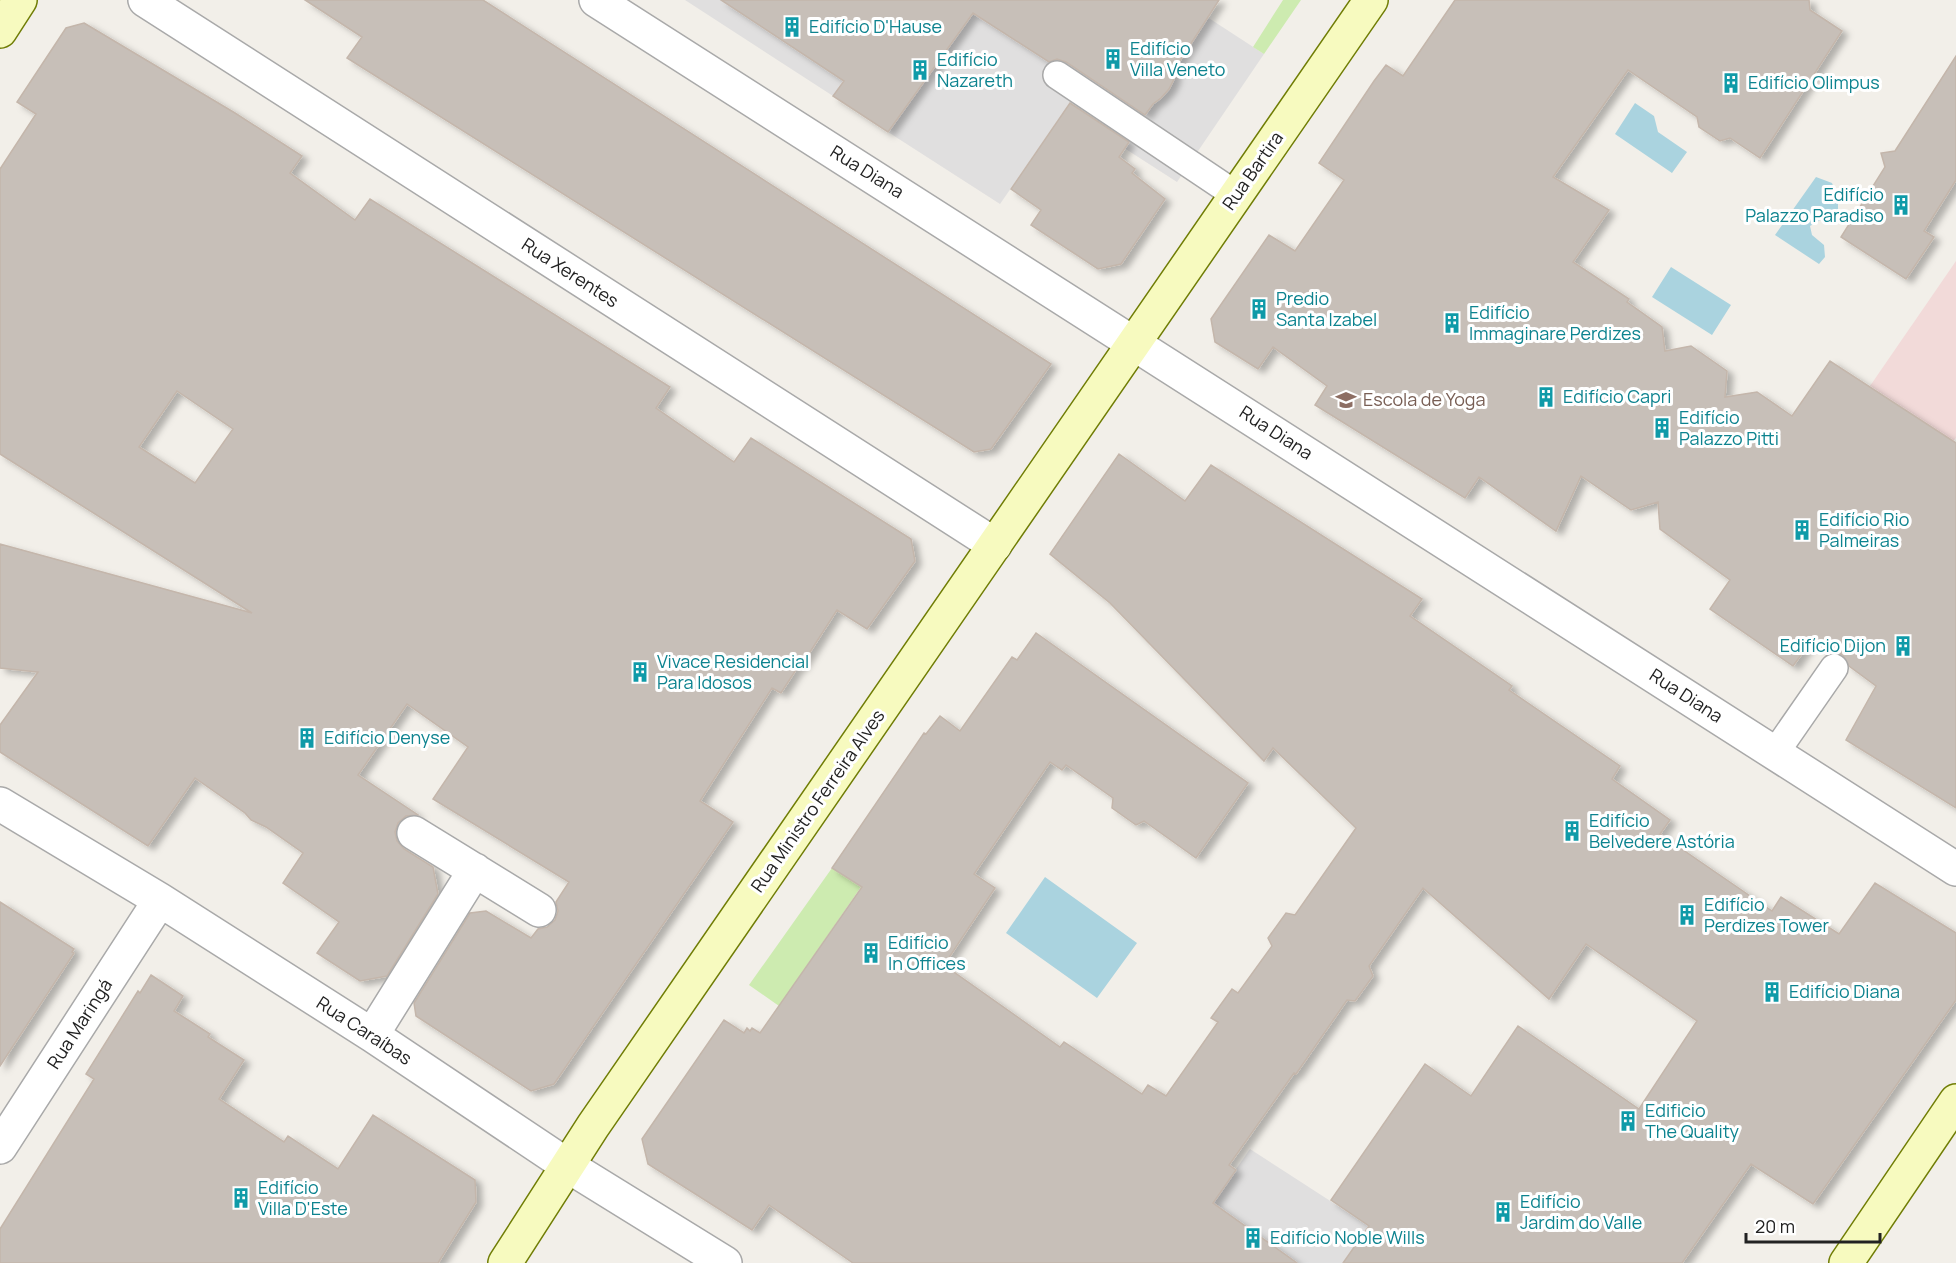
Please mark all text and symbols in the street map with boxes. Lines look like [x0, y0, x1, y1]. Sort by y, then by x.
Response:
place label: Edifício D'Hause [809, 14, 942, 38]
building icon: Edifício D'Hause [780, 15, 804, 39]
place label: Edifício Villa Veneto [1130, 36, 1225, 81]
place label: Edifício Nazareth [937, 47, 1013, 92]
building icon: Edifício Villa Veneto [1101, 47, 1125, 71]
building icon: Edifício Nazareth [908, 58, 932, 82]
place label: Edifício Olimpus [1748, 70, 1880, 94]
building icon: Edifício Olimpus [1719, 71, 1743, 95]
street label: Rua Bartira [1216, 126, 1288, 214]
street label: Rua Diana [826, 139, 909, 203]
place label: Edifício Palazzo Paradiso [1745, 182, 1884, 227]
building icon: Edifício Palazzo Paradiso [1889, 193, 1913, 217]
street label: Rua Xerentes [518, 232, 624, 312]
place label: Predio Santa Izabel [1276, 286, 1377, 331]
building icon: Predio Santa Izabel [1247, 297, 1271, 321]
place label: Edifício Immaginare Perdizes [1469, 300, 1641, 345]
building icon: Edifício Immaginare Perdizes [1440, 311, 1464, 335]
place label: Edifício Capri [1563, 384, 1671, 408]
building icon: Edifício Capri [1534, 385, 1558, 409]
place label: Escola de Yoga [1363, 387, 1486, 411]
school or university icon: Escola de Yoga [1334, 388, 1358, 412]
street label: Rua Diana [1235, 400, 1318, 465]
place label: Edifício Palazzo Pitti [1679, 405, 1779, 450]
building icon: Edifício Palazzo Pitti [1650, 416, 1674, 440]
place label: Edifício Rio Palmeiras [1819, 507, 1909, 552]
building icon: Edifício Rio Palmeiras [1790, 518, 1814, 542]
place label: Edifício Dijon [1780, 633, 1886, 657]
building icon: Edifício Dijon [1891, 634, 1915, 658]
place label: Vivace Residencial Para Idosos [657, 649, 809, 694]
building icon: Vivace Residencial Para Idosos [628, 660, 652, 684]
street label: Rua Diana [1645, 663, 1728, 728]
street label: Rua Ministro Ferreira Alves [745, 704, 890, 897]
place label: Edifício Denyse [324, 725, 450, 749]
building icon: Edifício Denyse [295, 726, 319, 750]
place label: Edifício Belvedere Astória [1589, 808, 1735, 853]
building icon: Edifício Belvedere Astória [1560, 819, 1584, 843]
place label: Edifício Perdizes Tower [1704, 892, 1829, 937]
building icon: Edifício Perdizes Tower [1675, 903, 1699, 927]
place label: Edifício In Offices [888, 930, 966, 975]
building icon: Edifício In Offices [859, 941, 883, 965]
street label: Rua Maringá [41, 974, 117, 1073]
place label: Edifício Diana [1789, 979, 1900, 1003]
building icon: Edifício Diana [1760, 980, 1784, 1004]
street label: Rua Caraíbas [312, 990, 417, 1070]
place label: Edificio The Quality [1645, 1098, 1740, 1143]
building icon: Edificio The Quality [1616, 1109, 1640, 1133]
place label: Edifício Villa D'Este [258, 1175, 348, 1220]
building icon: Edifício Villa D'Este [229, 1186, 253, 1210]
place label: Edifício Jardim do Valle [1520, 1189, 1642, 1234]
building icon: Edifício Jardim do Valle [1491, 1200, 1515, 1224]
scale bar [1746, 1206, 1880, 1244]
text: 20 m [1755, 1214, 1795, 1238]
place label: Edifício Noble Wills [1270, 1225, 1425, 1249]
building icon: Edifício Noble Wills [1241, 1226, 1265, 1250]

